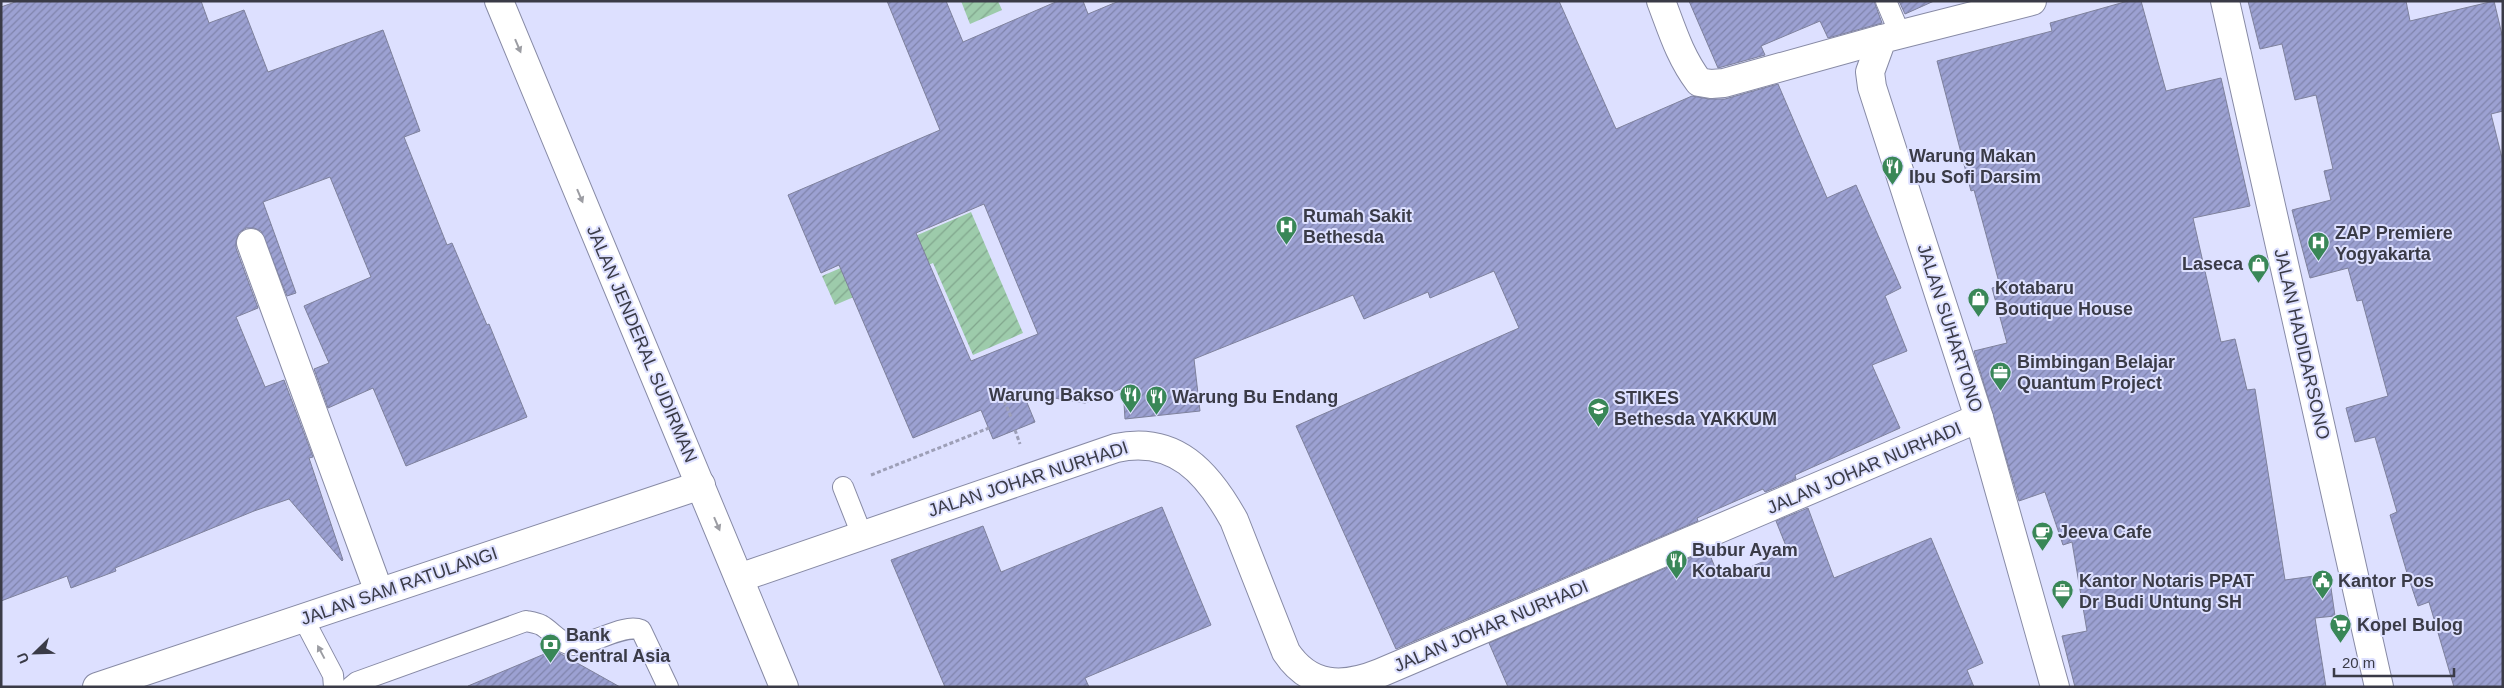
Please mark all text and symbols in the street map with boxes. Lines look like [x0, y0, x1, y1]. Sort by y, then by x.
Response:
one-way arrow [514, 39, 522, 54]
place label: Warung Makan Ibu Sofi Darsim [1909, 146, 2041, 187]
restaurant icon: Warung Makan Ibu Sofi Darsim [1881, 154, 1905, 185]
one-way arrow [577, 189, 585, 203]
place label: Rumah Sakit Bethesda [1303, 206, 1412, 247]
hospital icon: Rumah Sakit Bethesda [1275, 214, 1299, 245]
street label: JALAN JENDERAL SUDIRMAN [583, 223, 701, 465]
place label: ZAP Premiere Yogyakarta [2335, 223, 2453, 264]
hospital icon: ZAP Premiere Yogyakarta [2307, 231, 2331, 262]
street label: JALAN SUHARTONO [1913, 242, 1987, 414]
street label: JALAN HADIDARSONO [2270, 247, 2334, 441]
shop icon: Laseca [2247, 252, 2271, 283]
place label: Laseca [2182, 254, 2244, 274]
place label: Kotabaru Boutique House [1995, 278, 2133, 319]
shop icon: Kotabaru Boutique House [1967, 286, 1991, 317]
place label: Bimbingan Belajar Quantum Project [2017, 352, 2175, 393]
office icon: Bimbingan Belajar Quantum Project [1989, 360, 2013, 391]
restaurant icon: Warung Bakso [1118, 383, 1142, 414]
place label: Warung Bakso [989, 385, 1114, 405]
restaurant icon: Warung Bu Endang [1144, 385, 1168, 416]
place label: Warung Bu Endang [1172, 387, 1338, 407]
place label: STIKES Bethesda YAKKUM [1614, 388, 1777, 429]
school or university icon: STIKES Bethesda YAKKUM [1586, 396, 1610, 427]
street label: JALAN JOHAR NURHADI [1764, 418, 1964, 518]
street label: JALAN JOHAR NURHADI [926, 437, 1130, 521]
one-way arrow [713, 517, 721, 531]
cafe icon: Jeeva Cafe [2030, 520, 2054, 551]
place label: Jeeva Cafe [2058, 522, 2152, 542]
place label: Bubur Ayam Kotabaru [1692, 540, 1798, 581]
street label: JALAN SAM RATULANGI [298, 543, 500, 629]
restaurant icon: Bubur Ayam Kotabaru [1664, 548, 1688, 579]
public building icon: Kantor Pos [2310, 569, 2334, 600]
place label: Kantor Notaris PPAT Dr Budi Untung SH [2079, 571, 2254, 612]
place label: Kantor Pos [2338, 571, 2434, 591]
street label: JALAN JOHAR NURHADI [1391, 576, 1591, 676]
office icon: Kantor Notaris PPAT Dr Budi Untung SH [2051, 579, 2075, 610]
supermarket icon: Kopel Bulog [2329, 613, 2353, 644]
place label: Kopel Bulog [2357, 615, 2463, 635]
place label: Bank Central Asia [566, 625, 671, 666]
north arrow [10, 628, 60, 678]
bank icon: Bank Central Asia [538, 633, 562, 664]
one-way arrow [317, 645, 325, 659]
scale bar [2334, 646, 2454, 678]
text: U [14, 650, 32, 666]
text: 20 m [2342, 654, 2375, 671]

